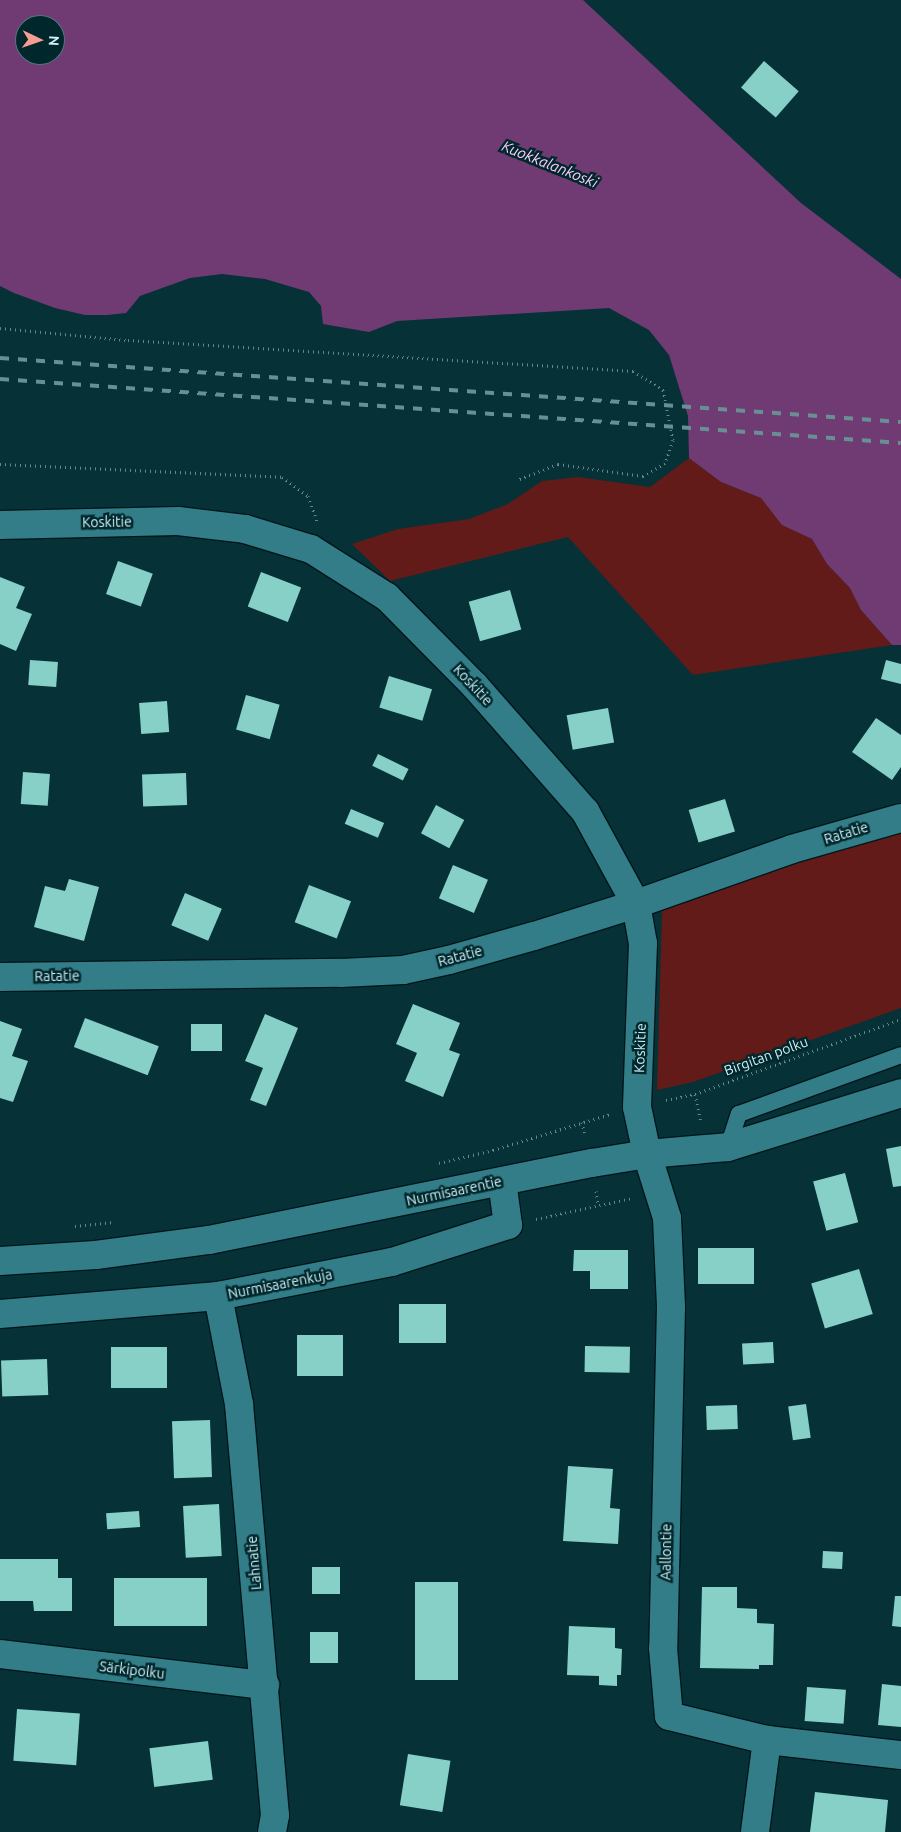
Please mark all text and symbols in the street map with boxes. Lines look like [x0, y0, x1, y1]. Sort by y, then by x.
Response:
north arrow [15, 15, 65, 65]
text: N [46, 35, 62, 46]
water label: Kuokkalankoski [499, 137, 601, 191]
street label: Koskitie [82, 513, 132, 531]
street label: Koskitie [450, 661, 496, 709]
street label: Ratatie [822, 818, 870, 848]
street label: Ratatie [436, 942, 484, 970]
street label: Ratatie [34, 967, 80, 985]
street label: Koskitie [631, 1023, 649, 1073]
street label: Birgitan polku [722, 1033, 810, 1079]
street label: Nurmisaarentie [405, 1173, 503, 1209]
street label: Nurmisaarenkuja [226, 1266, 334, 1302]
street label: Aallontie [657, 1524, 675, 1580]
street label: Lahnatie [243, 1535, 265, 1591]
street label: Särkipolku [99, 1658, 165, 1682]

